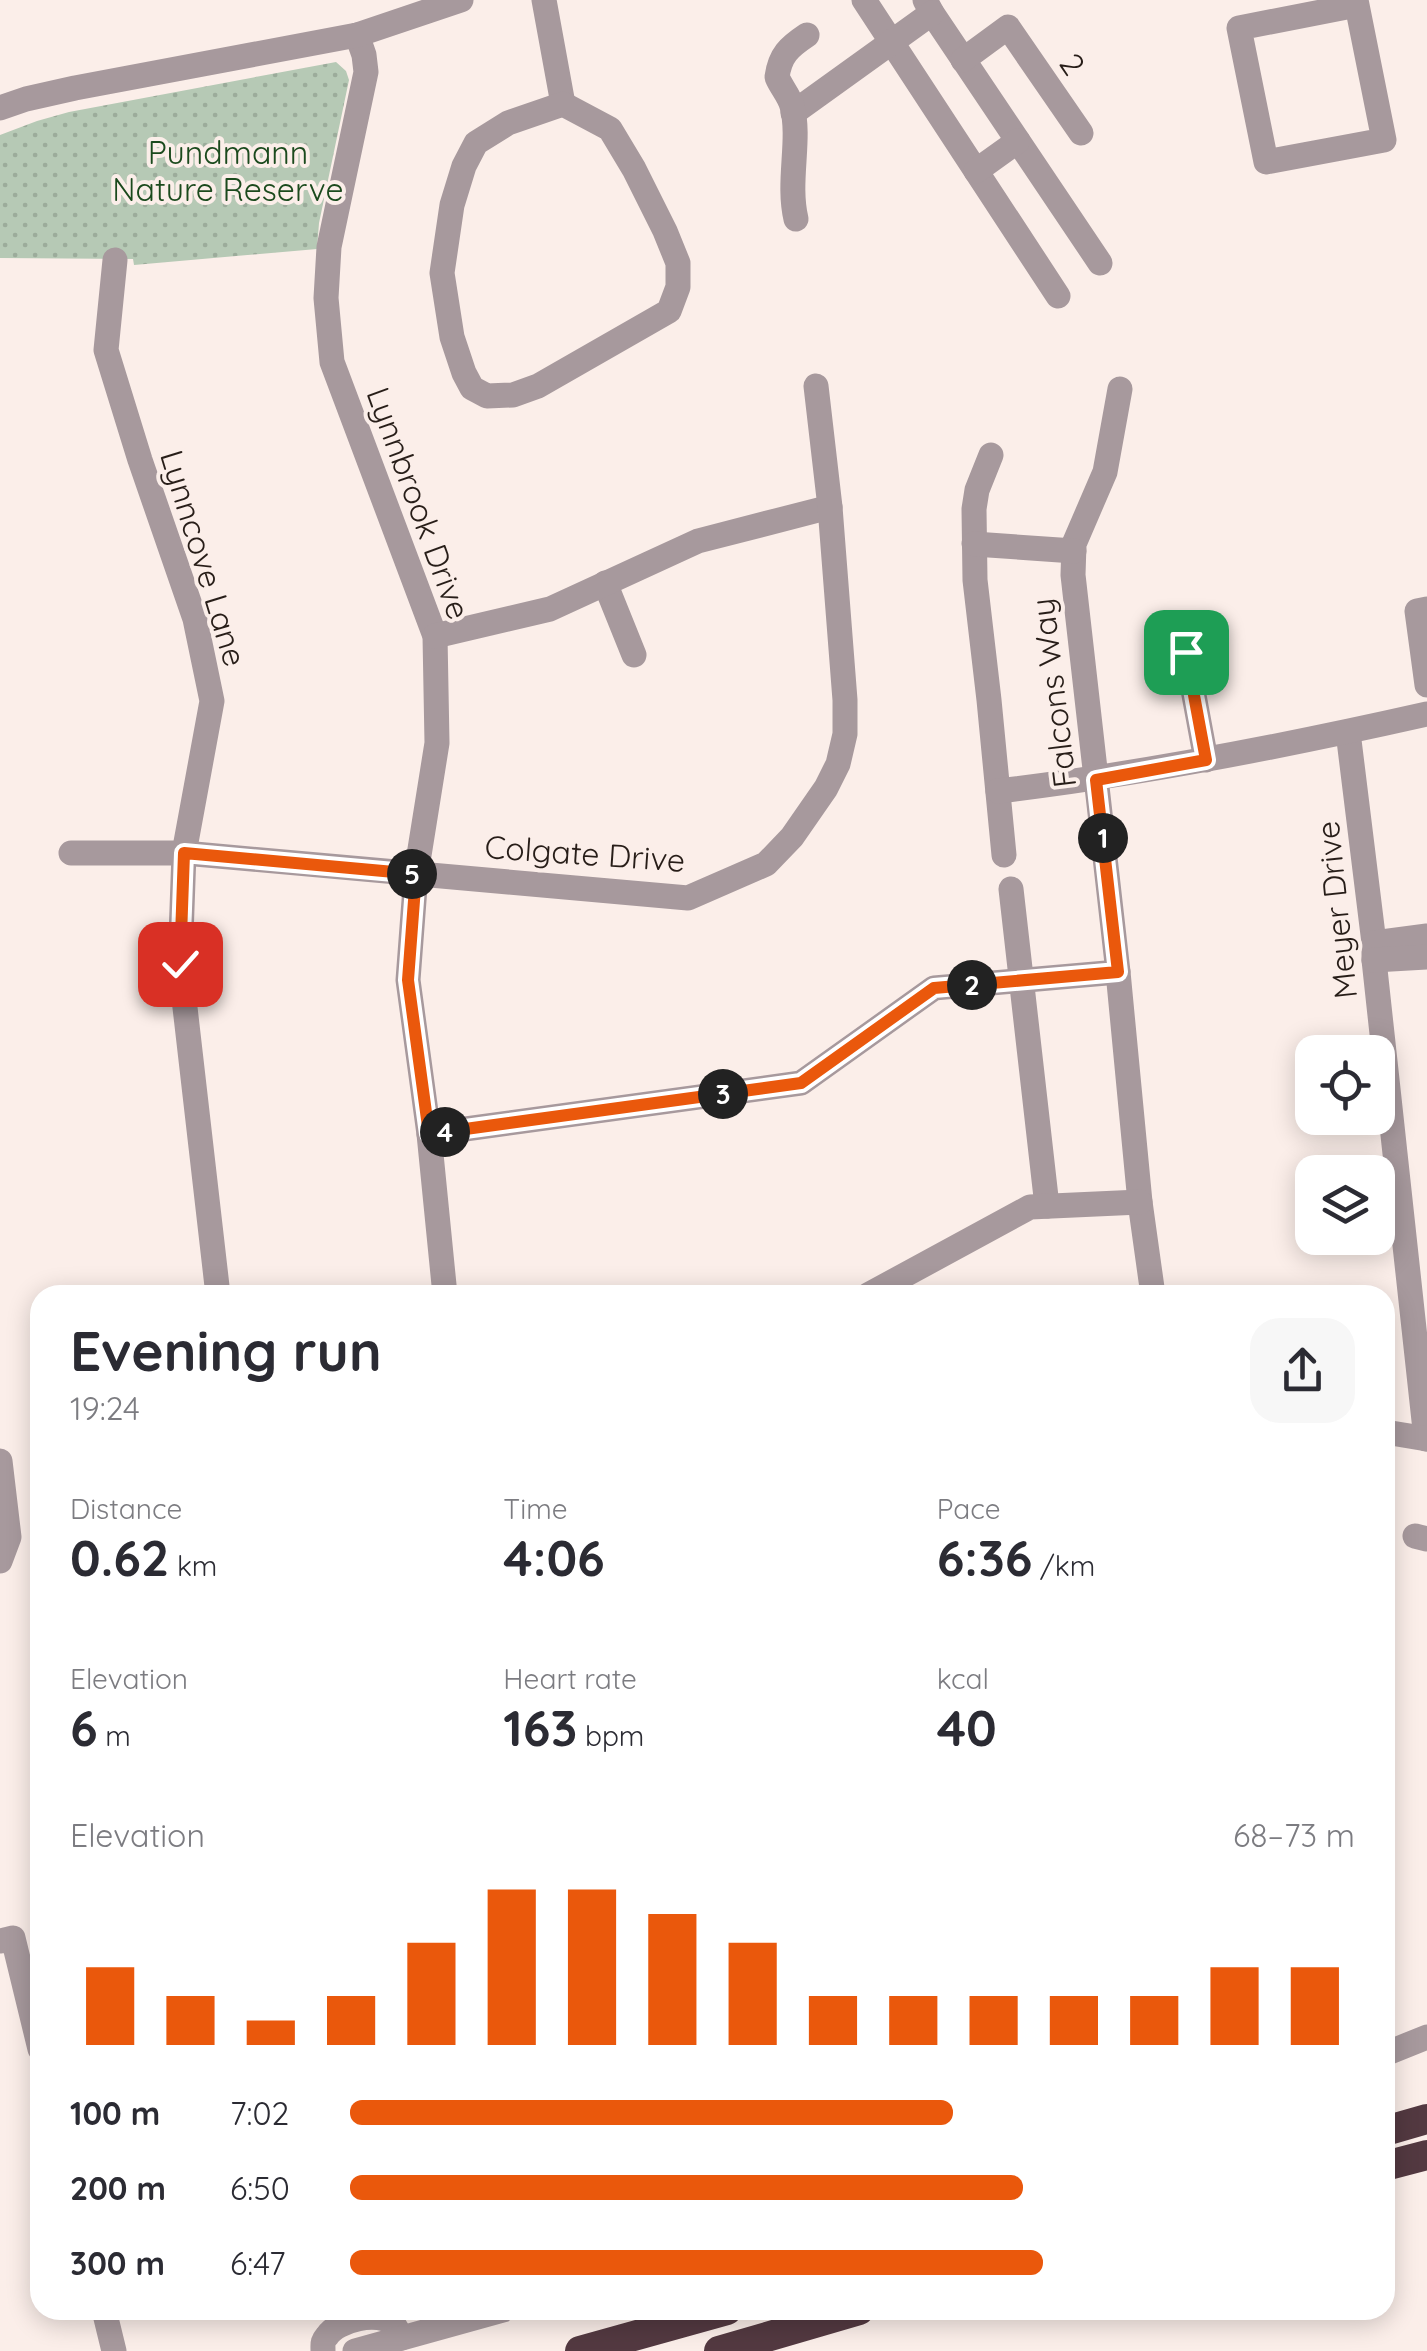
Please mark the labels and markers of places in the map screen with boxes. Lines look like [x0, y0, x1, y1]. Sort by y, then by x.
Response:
pin [1144, 610, 1229, 695]
pin: 1 [1078, 813, 1128, 863]
pin: 5 [387, 849, 437, 899]
pin [138, 922, 223, 1007]
pin: 2 [947, 960, 997, 1010]
pin: 3 [698, 1069, 748, 1119]
pin: 4 [420, 1107, 470, 1157]

